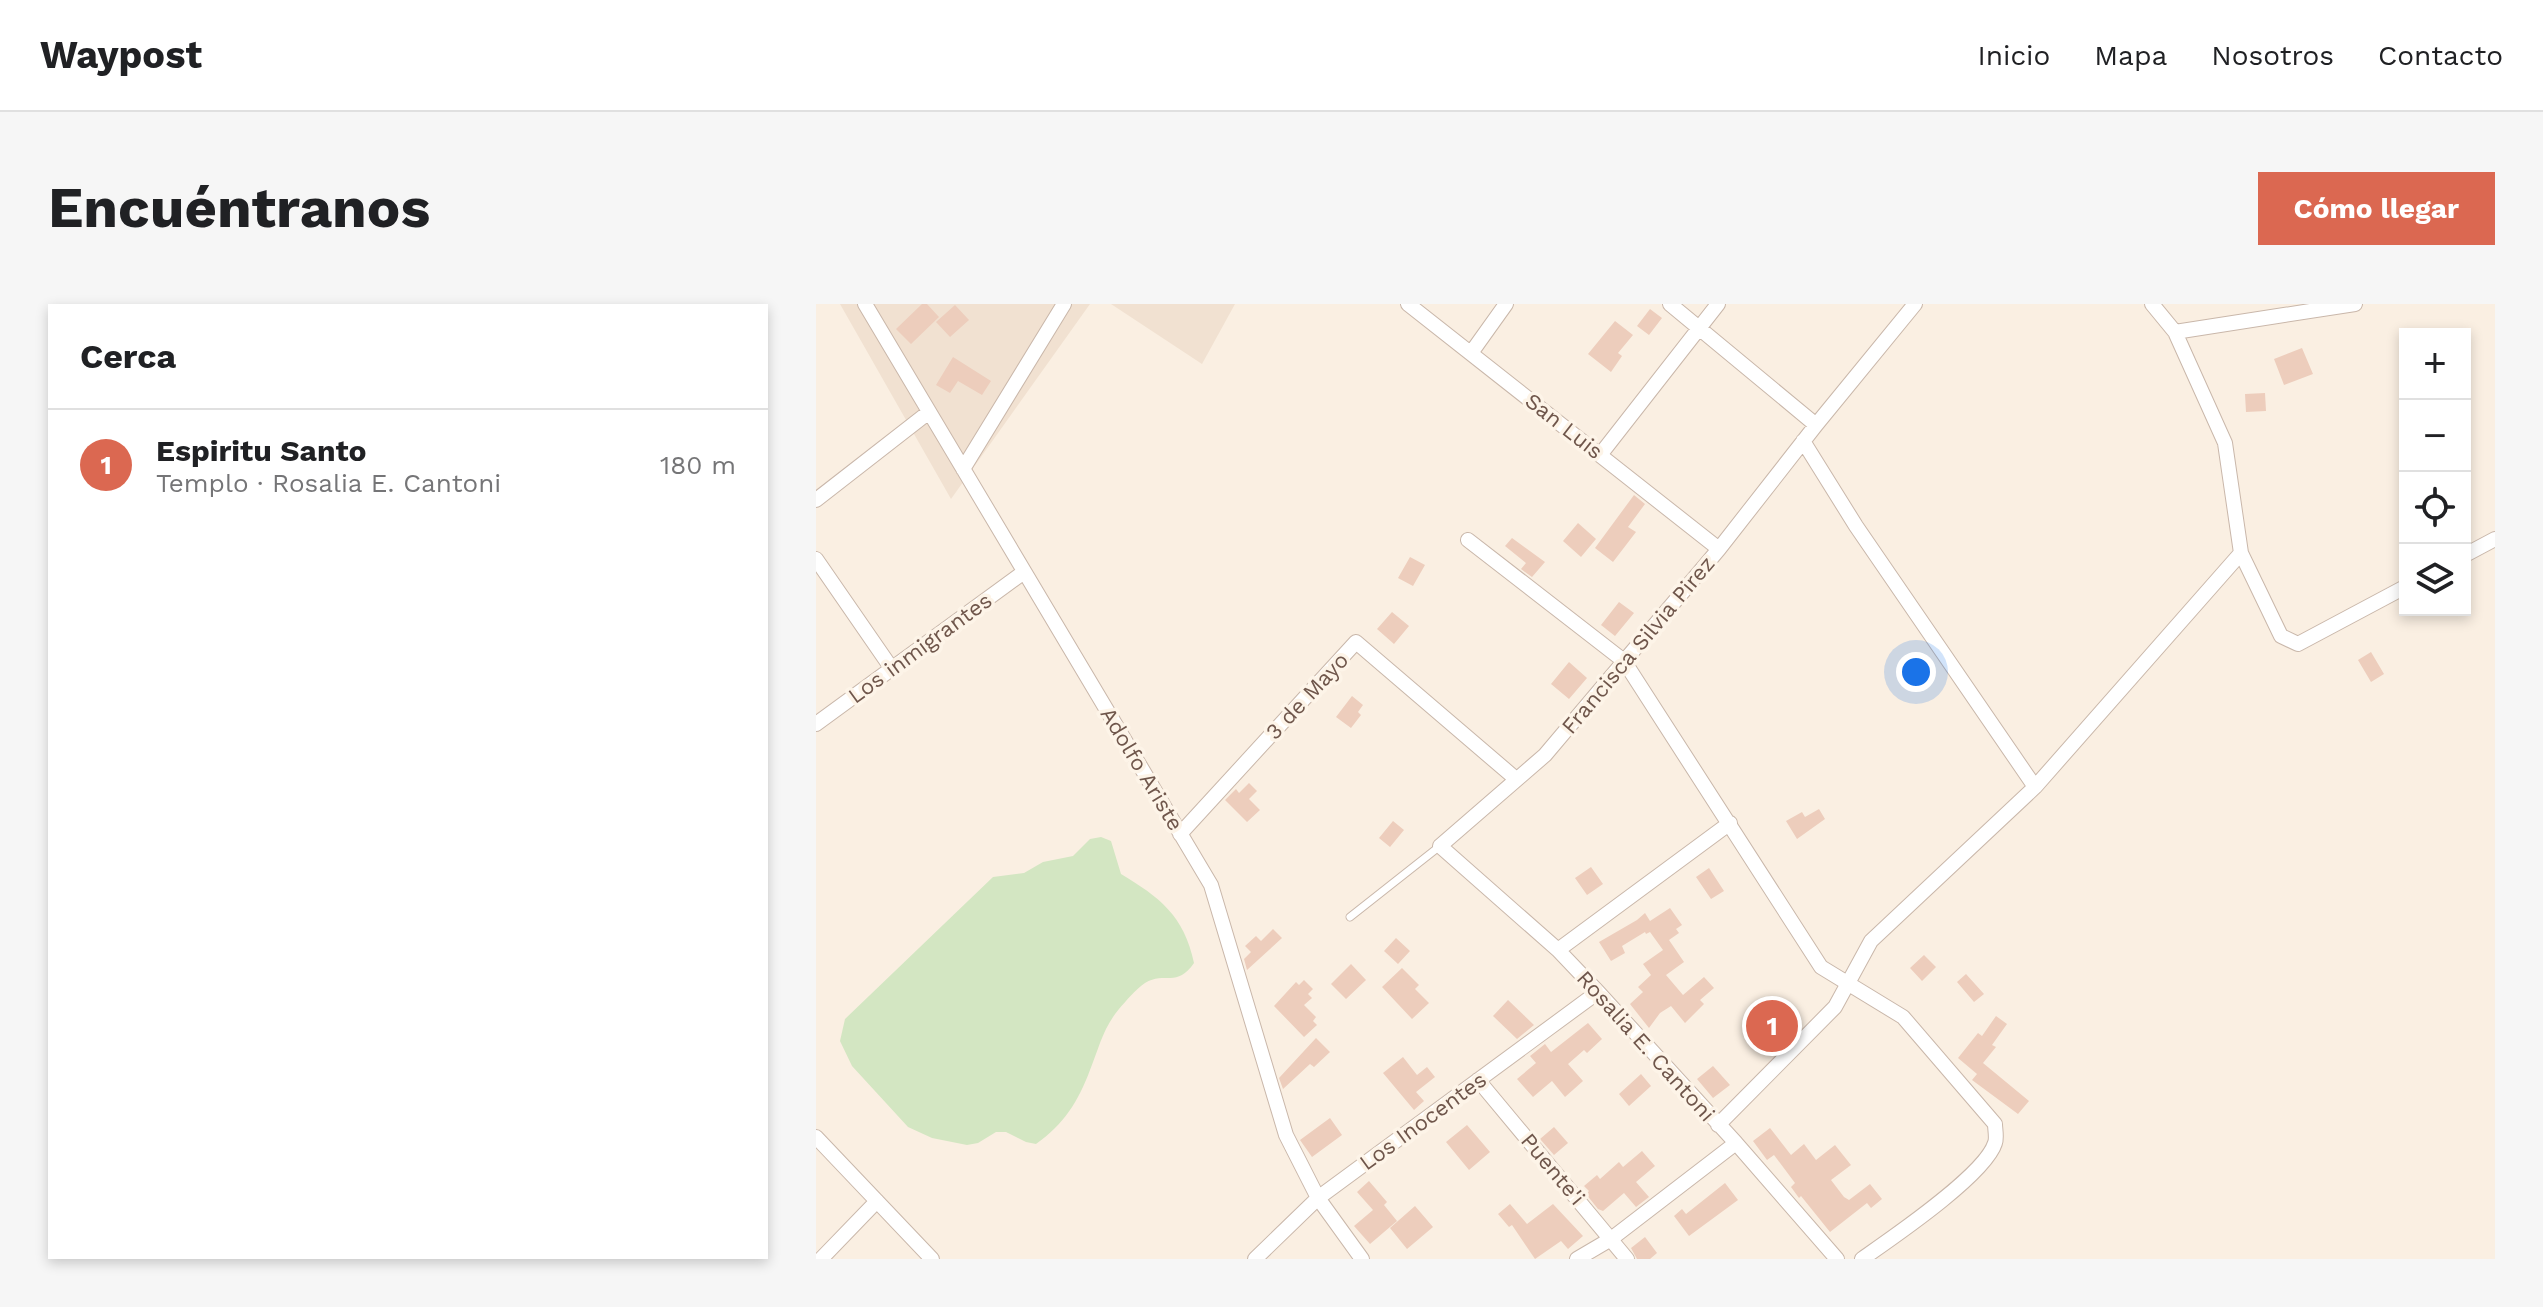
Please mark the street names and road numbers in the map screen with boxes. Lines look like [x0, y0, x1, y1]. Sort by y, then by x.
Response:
street label: San Luis [1520, 388, 1608, 464]
street label: Francisca Silvia Pirez [1556, 551, 1720, 739]
street label: Los inmigrantes [843, 588, 997, 708]
street label: 3 de Mayo [1261, 647, 1353, 745]
street label: Adolfo Ariste [1095, 703, 1189, 835]
street label: Rosalia E. Cantoni [1572, 966, 1720, 1126]
street label: Los Inocentes [1355, 1067, 1491, 1175]
street label: Puente'i [1516, 1128, 1590, 1210]

